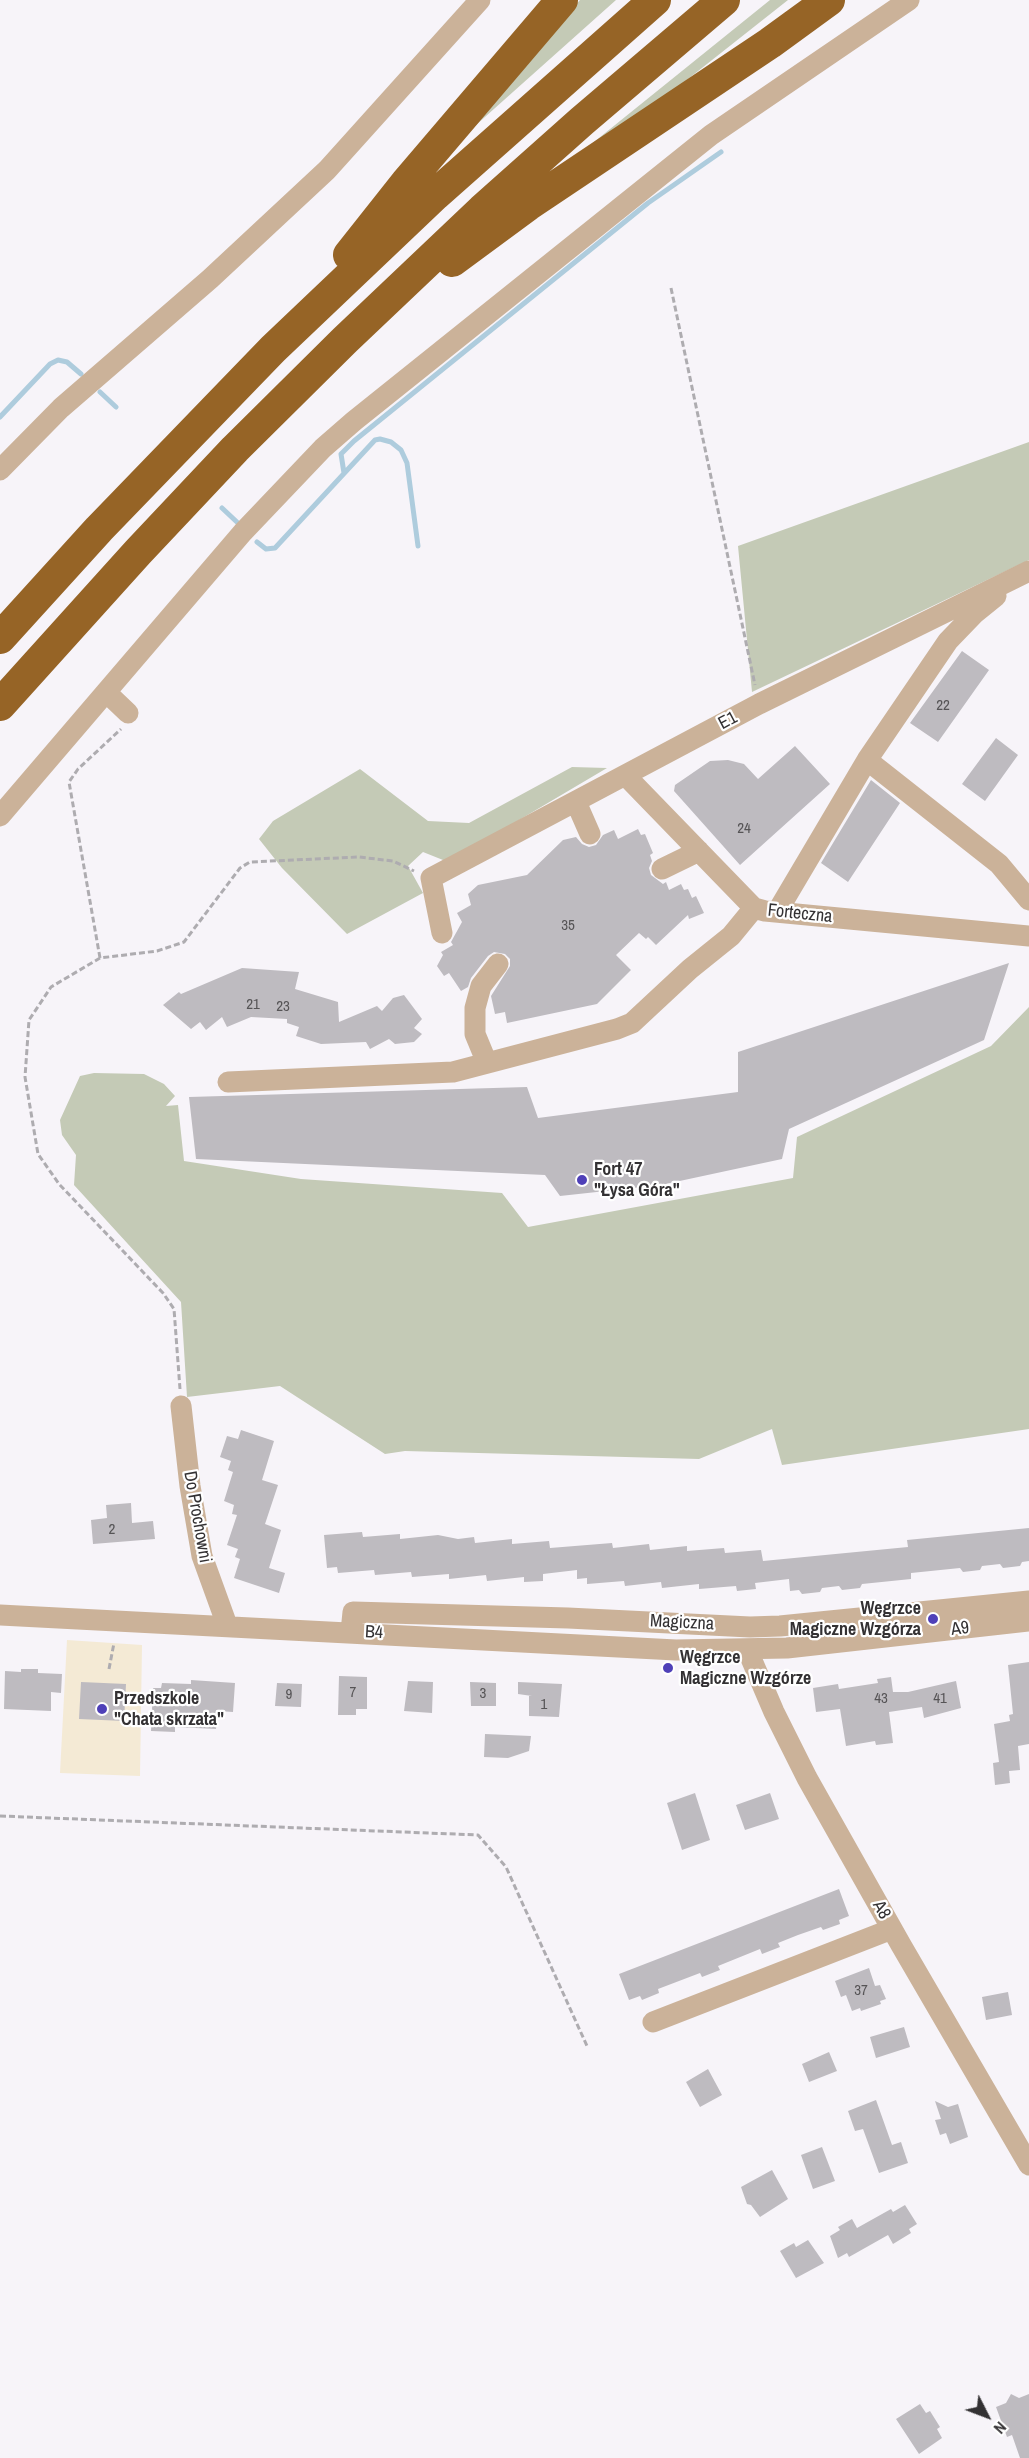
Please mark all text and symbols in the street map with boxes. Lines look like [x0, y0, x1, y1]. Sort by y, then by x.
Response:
house number: 22 [936, 697, 950, 715]
street label: E1 [715, 707, 741, 735]
house number: 24 [737, 820, 751, 838]
street label: Forteczna [767, 900, 833, 928]
house number: 35 [561, 917, 575, 935]
house number: 21 [246, 996, 260, 1014]
house number: 23 [276, 998, 290, 1016]
place label: Fort 47 "Łysa Góra" [594, 1159, 680, 1202]
marker: Fort 47 "Łysa Góra" [575, 1173, 589, 1187]
street label: Do Prochowni [178, 1469, 216, 1565]
house number: 2 [109, 1521, 115, 1539]
place label: Węgrzce Magiczne Wzgórza [790, 1598, 921, 1640]
street label: Magiczna [649, 1611, 715, 1635]
marker: Węgrzce Magiczne Wzgórza [926, 1612, 940, 1626]
street label: A9 [950, 1617, 970, 1641]
street label: B4 [364, 1622, 384, 1644]
place label: Węgrzce Magiczne Wzgórze [680, 1647, 811, 1690]
marker: Węgrzce Magiczne Wzgórze [661, 1661, 675, 1675]
house number: 7 [350, 1684, 356, 1702]
house number: 3 [480, 1685, 486, 1703]
house number: 9 [286, 1686, 292, 1704]
place label: Przedszkole "Chata skrzata" [114, 1688, 224, 1730]
house number: 43 [874, 1690, 888, 1708]
house number: 41 [933, 1690, 947, 1708]
house number: 1 [541, 1696, 547, 1714]
marker: Przedszkole "Chata skrzata" [95, 1702, 109, 1716]
street label: A8 [867, 1897, 895, 1923]
house number: 37 [854, 1982, 868, 2000]
north arrow [957, 2386, 1017, 2446]
text: N [989, 2417, 1012, 2439]

